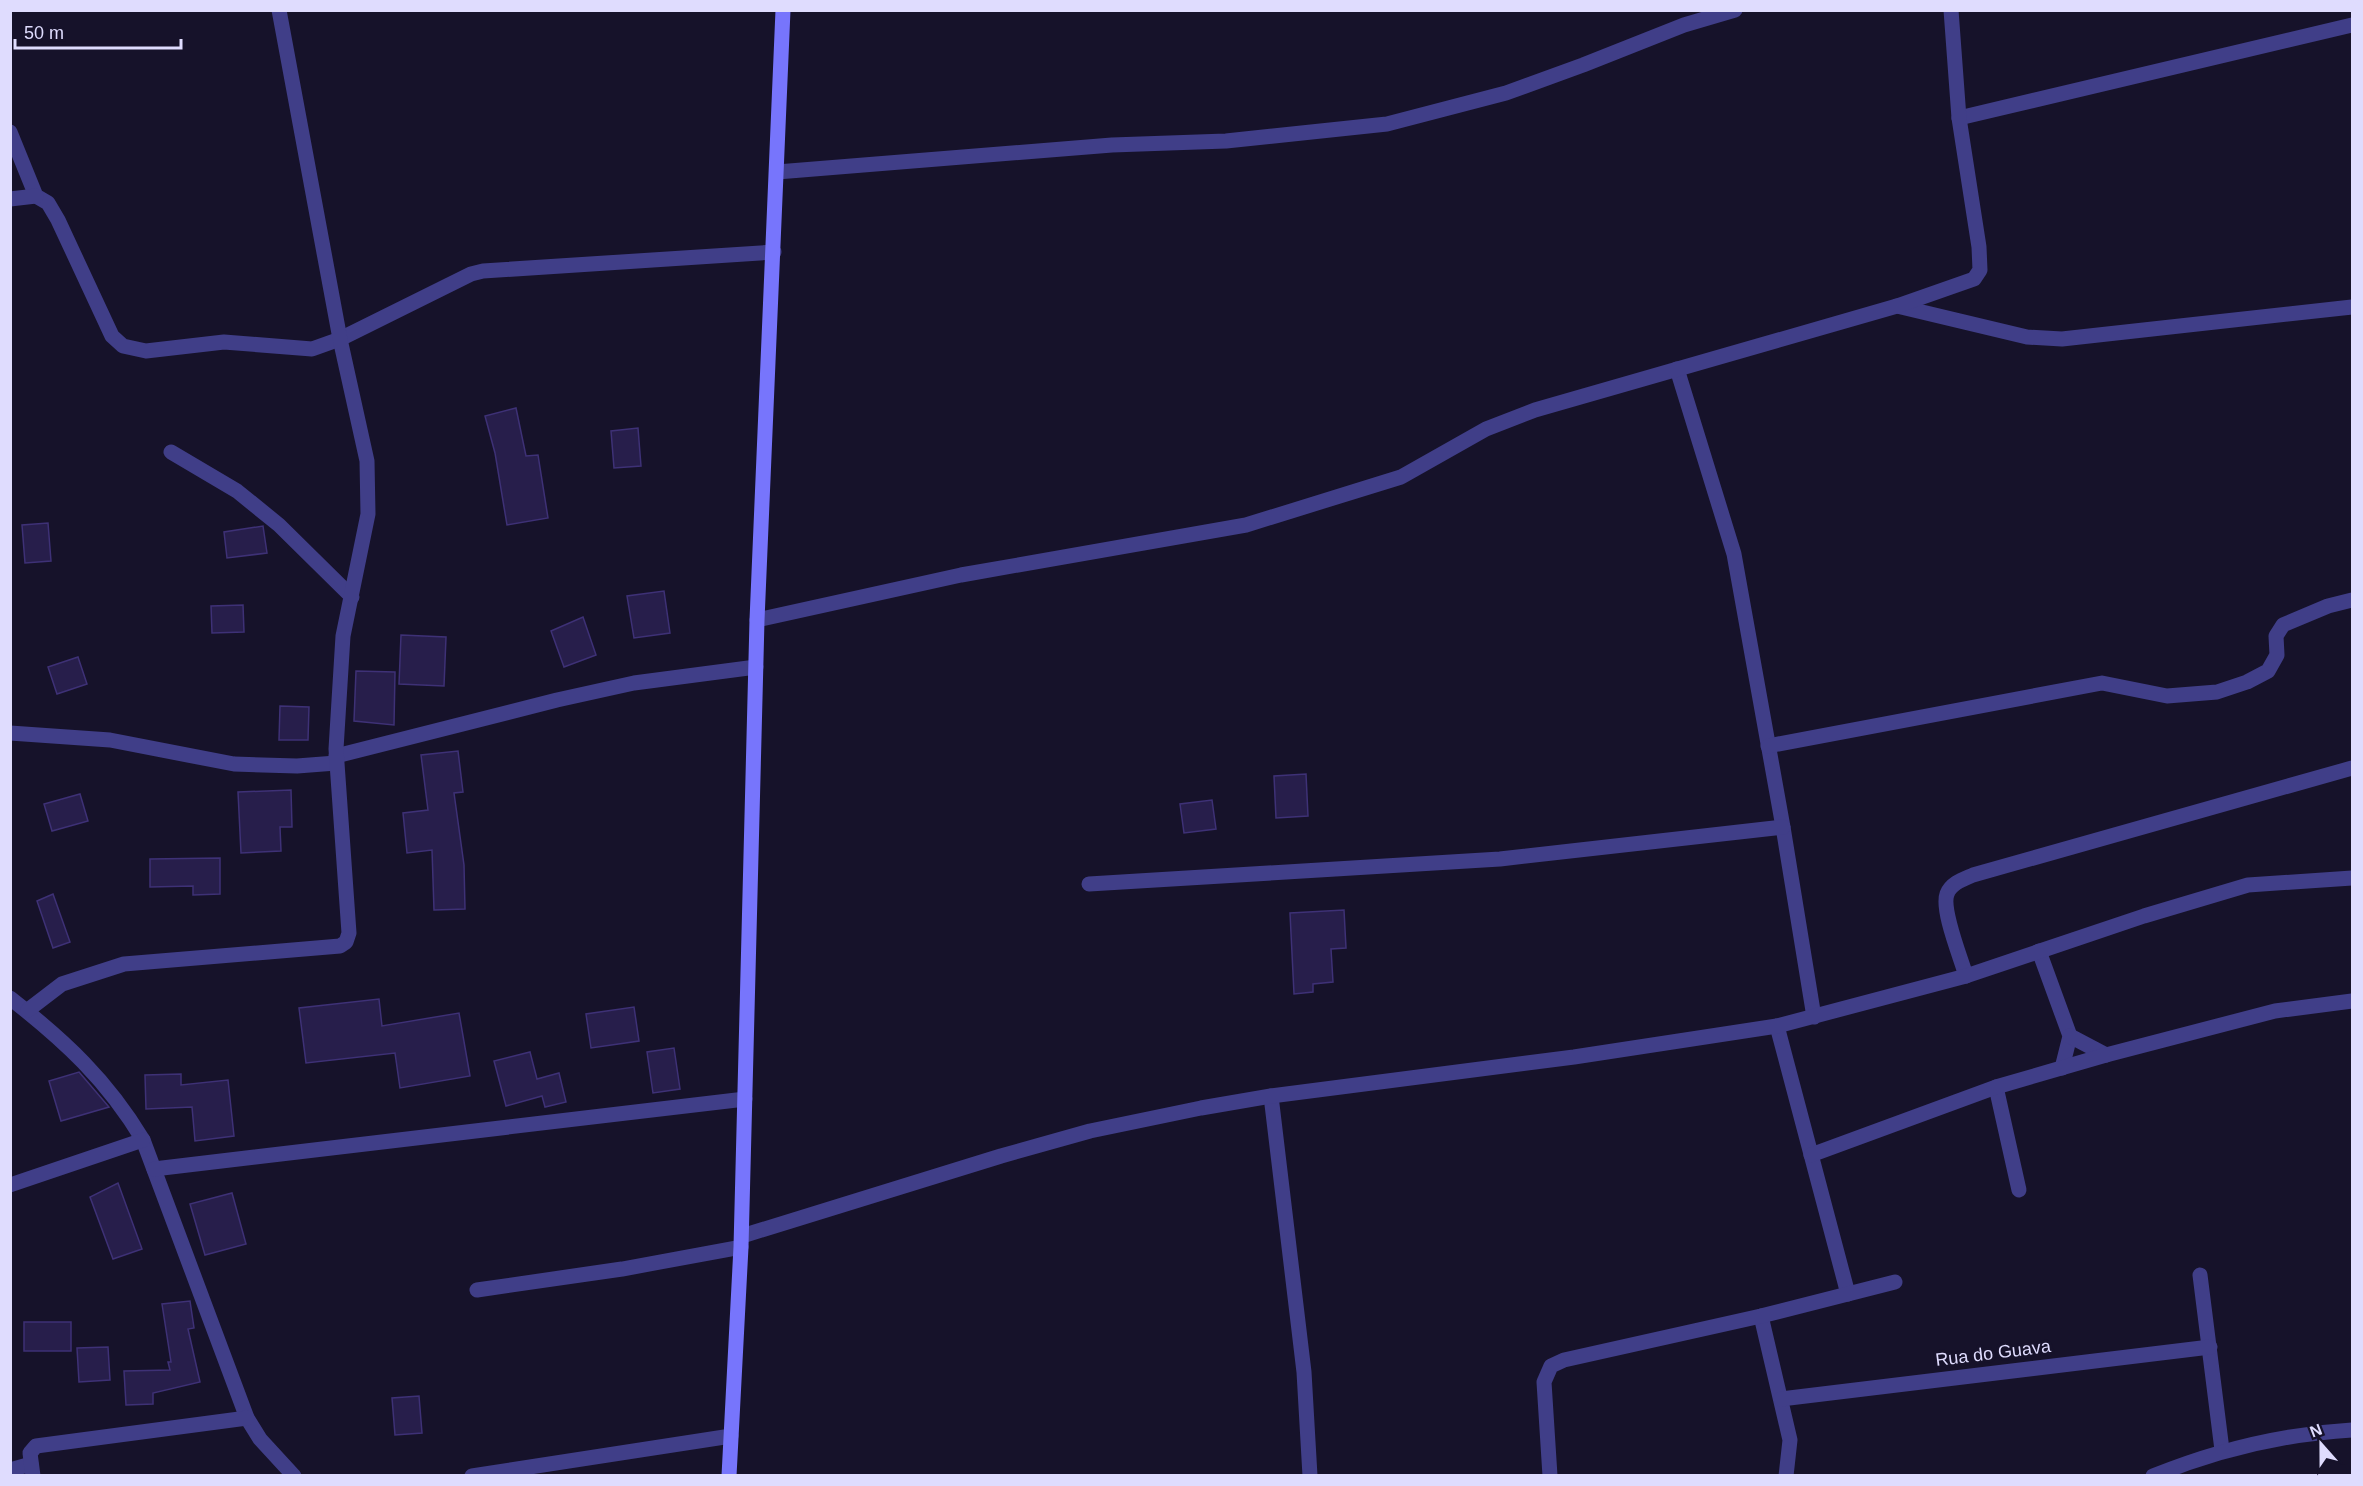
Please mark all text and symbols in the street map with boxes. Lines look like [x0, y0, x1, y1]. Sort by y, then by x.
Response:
scale bar [15, 12, 182, 50]
text: 50 m [24, 23, 64, 43]
street label: Rua do Guava [1934, 1336, 2053, 1370]
north arrow [2291, 1414, 2351, 1474]
text: N [2307, 1420, 2324, 1440]

